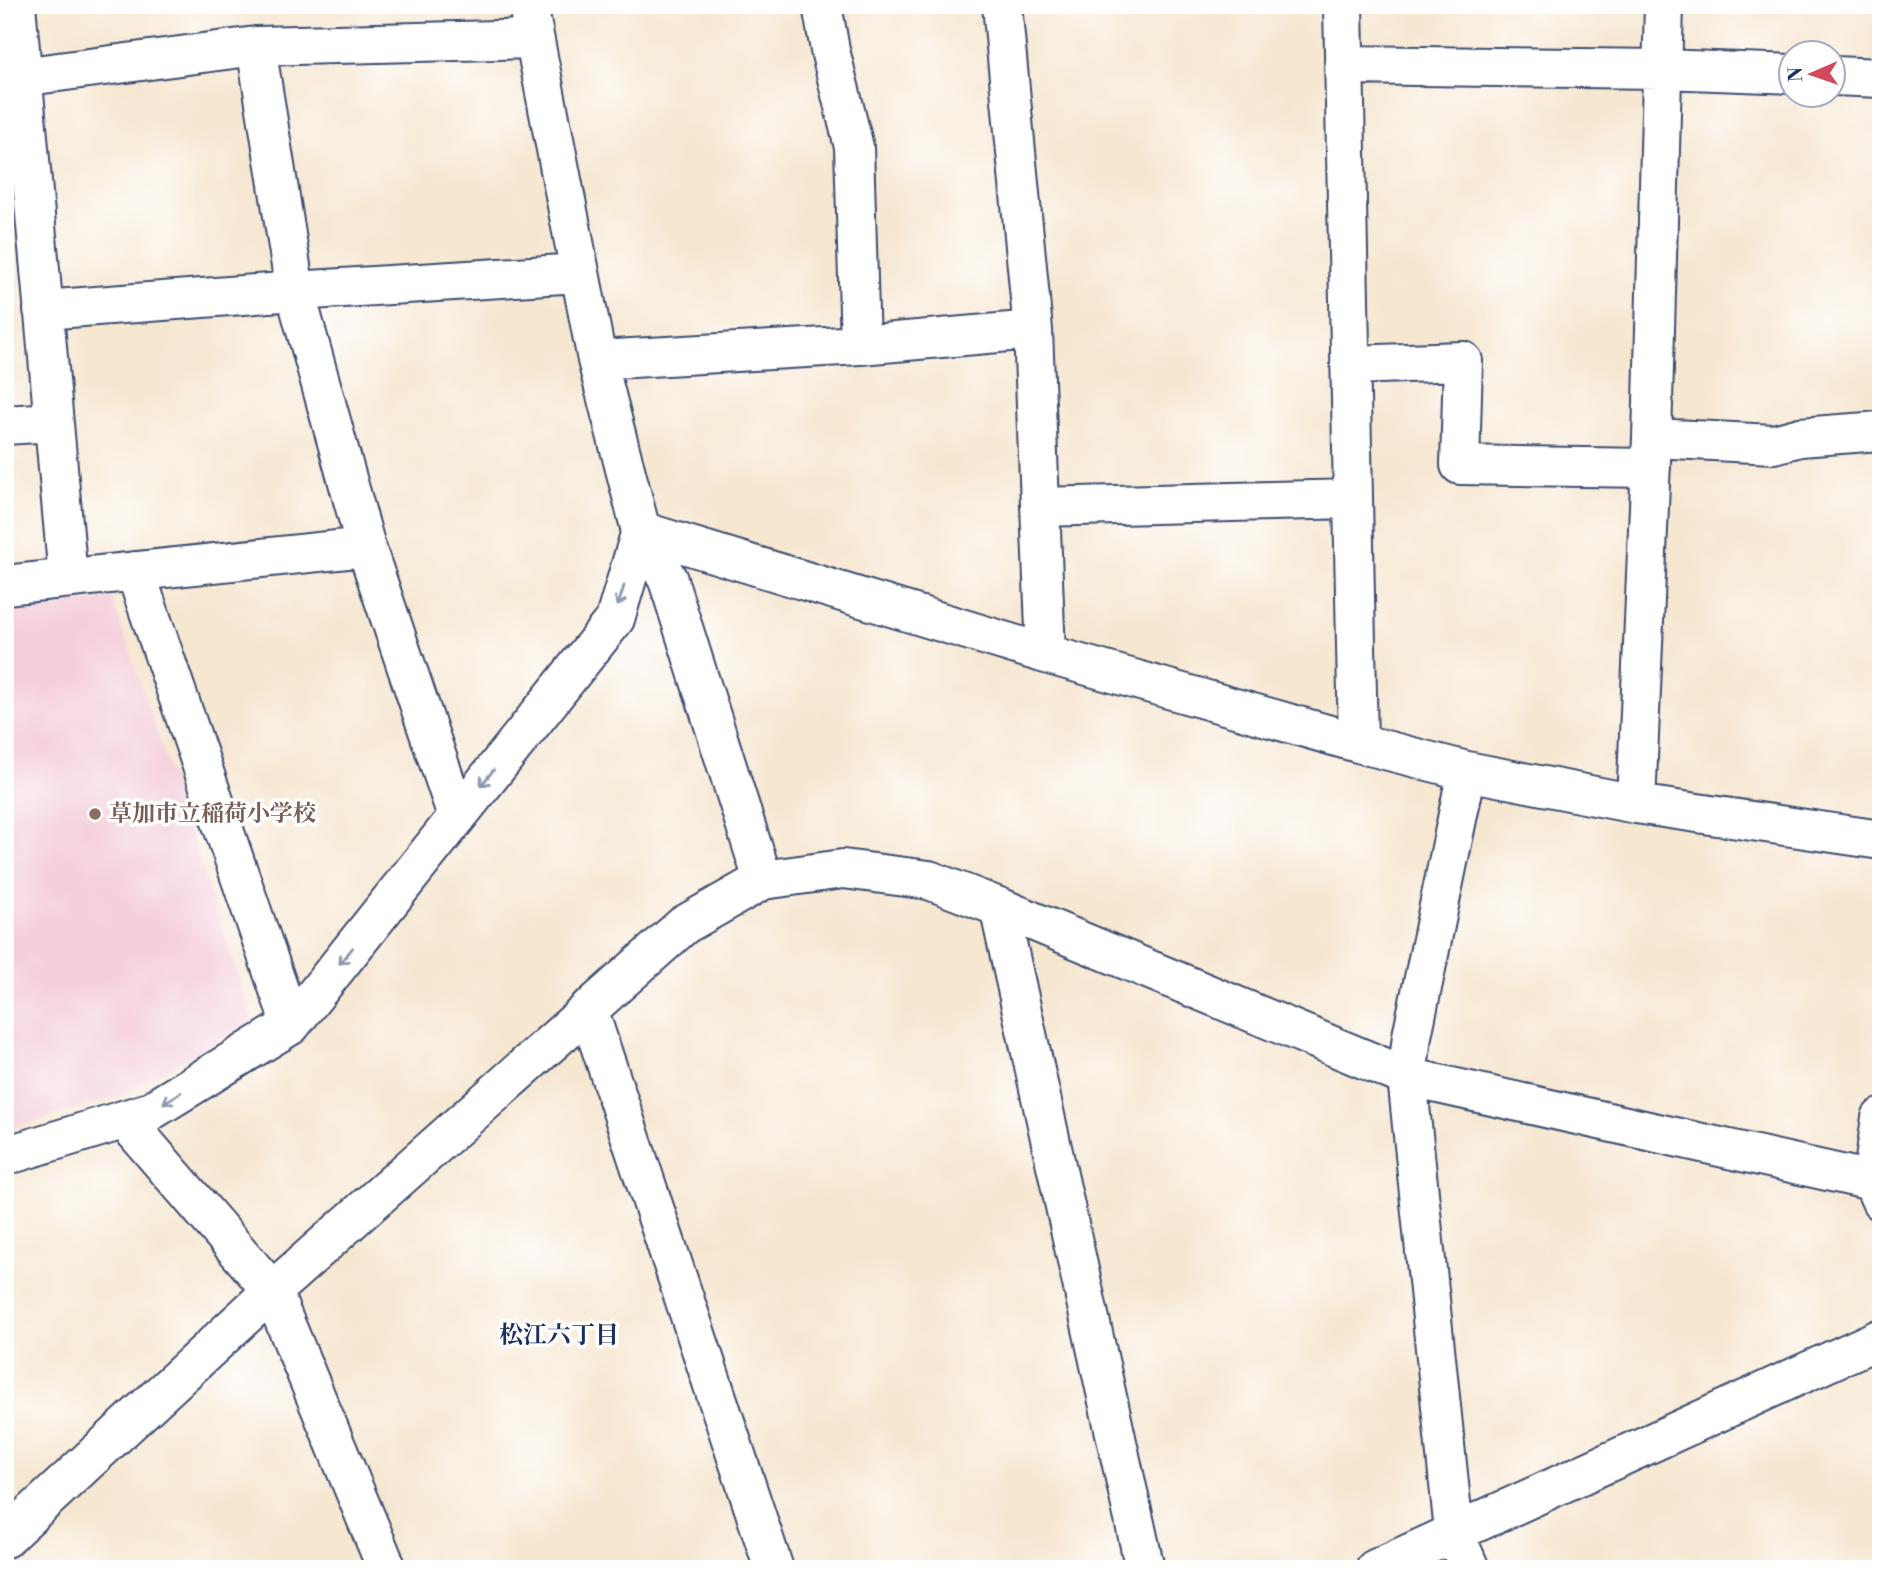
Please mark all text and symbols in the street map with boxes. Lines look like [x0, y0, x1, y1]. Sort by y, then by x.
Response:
north arrow [1778, 38, 1848, 108]
text: N [1784, 67, 1808, 82]
one-way arrow [614, 585, 627, 607]
one-way arrow [480, 769, 495, 787]
place label: 草加市立稲荷小学校 [109, 800, 316, 828]
marker: 草加市立稲荷小学校 [87, 806, 103, 822]
one-way arrow [338, 947, 353, 965]
one-way arrow [162, 1091, 182, 1105]
district label: 松江六丁目 [499, 1321, 619, 1351]

